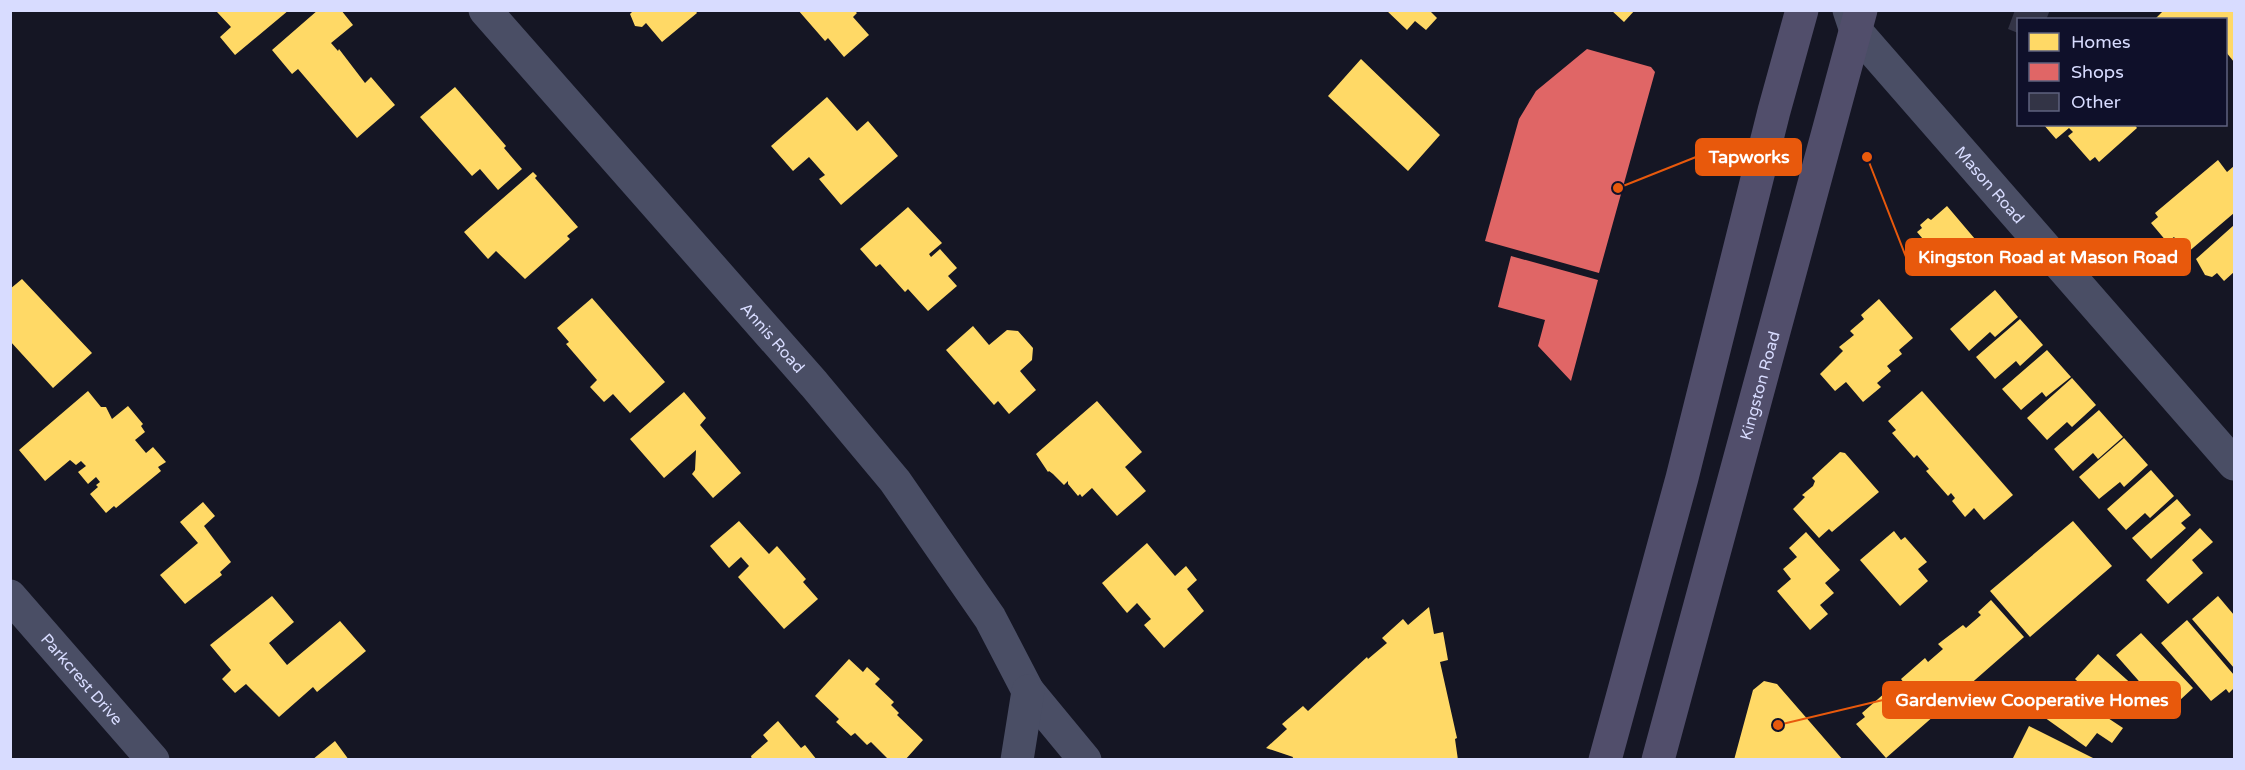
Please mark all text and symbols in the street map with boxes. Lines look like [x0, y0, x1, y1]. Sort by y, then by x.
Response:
legend [2017, 18, 2227, 126]
text: Homes [2071, 31, 2131, 53]
text: Shops [2071, 61, 2124, 83]
text: Other [2071, 91, 2121, 113]
callout: Tapworks [1696, 139, 1801, 175]
street label: Mason Road [1950, 142, 2028, 228]
text: Tapworks [1707, 146, 1790, 168]
callout: Kingston Road at Mason Road [1906, 239, 2190, 275]
text: Kingston Road at Mason Road [1918, 246, 2178, 268]
street label: Annis Road [736, 299, 809, 377]
street label: Kingston Road [1736, 329, 1785, 442]
street label: Parkcrest Drive [36, 630, 127, 729]
callout: Gardenview Cooperative Homes [1883, 682, 2180, 718]
text: Gardenview Cooperative Homes [1895, 689, 2169, 711]

